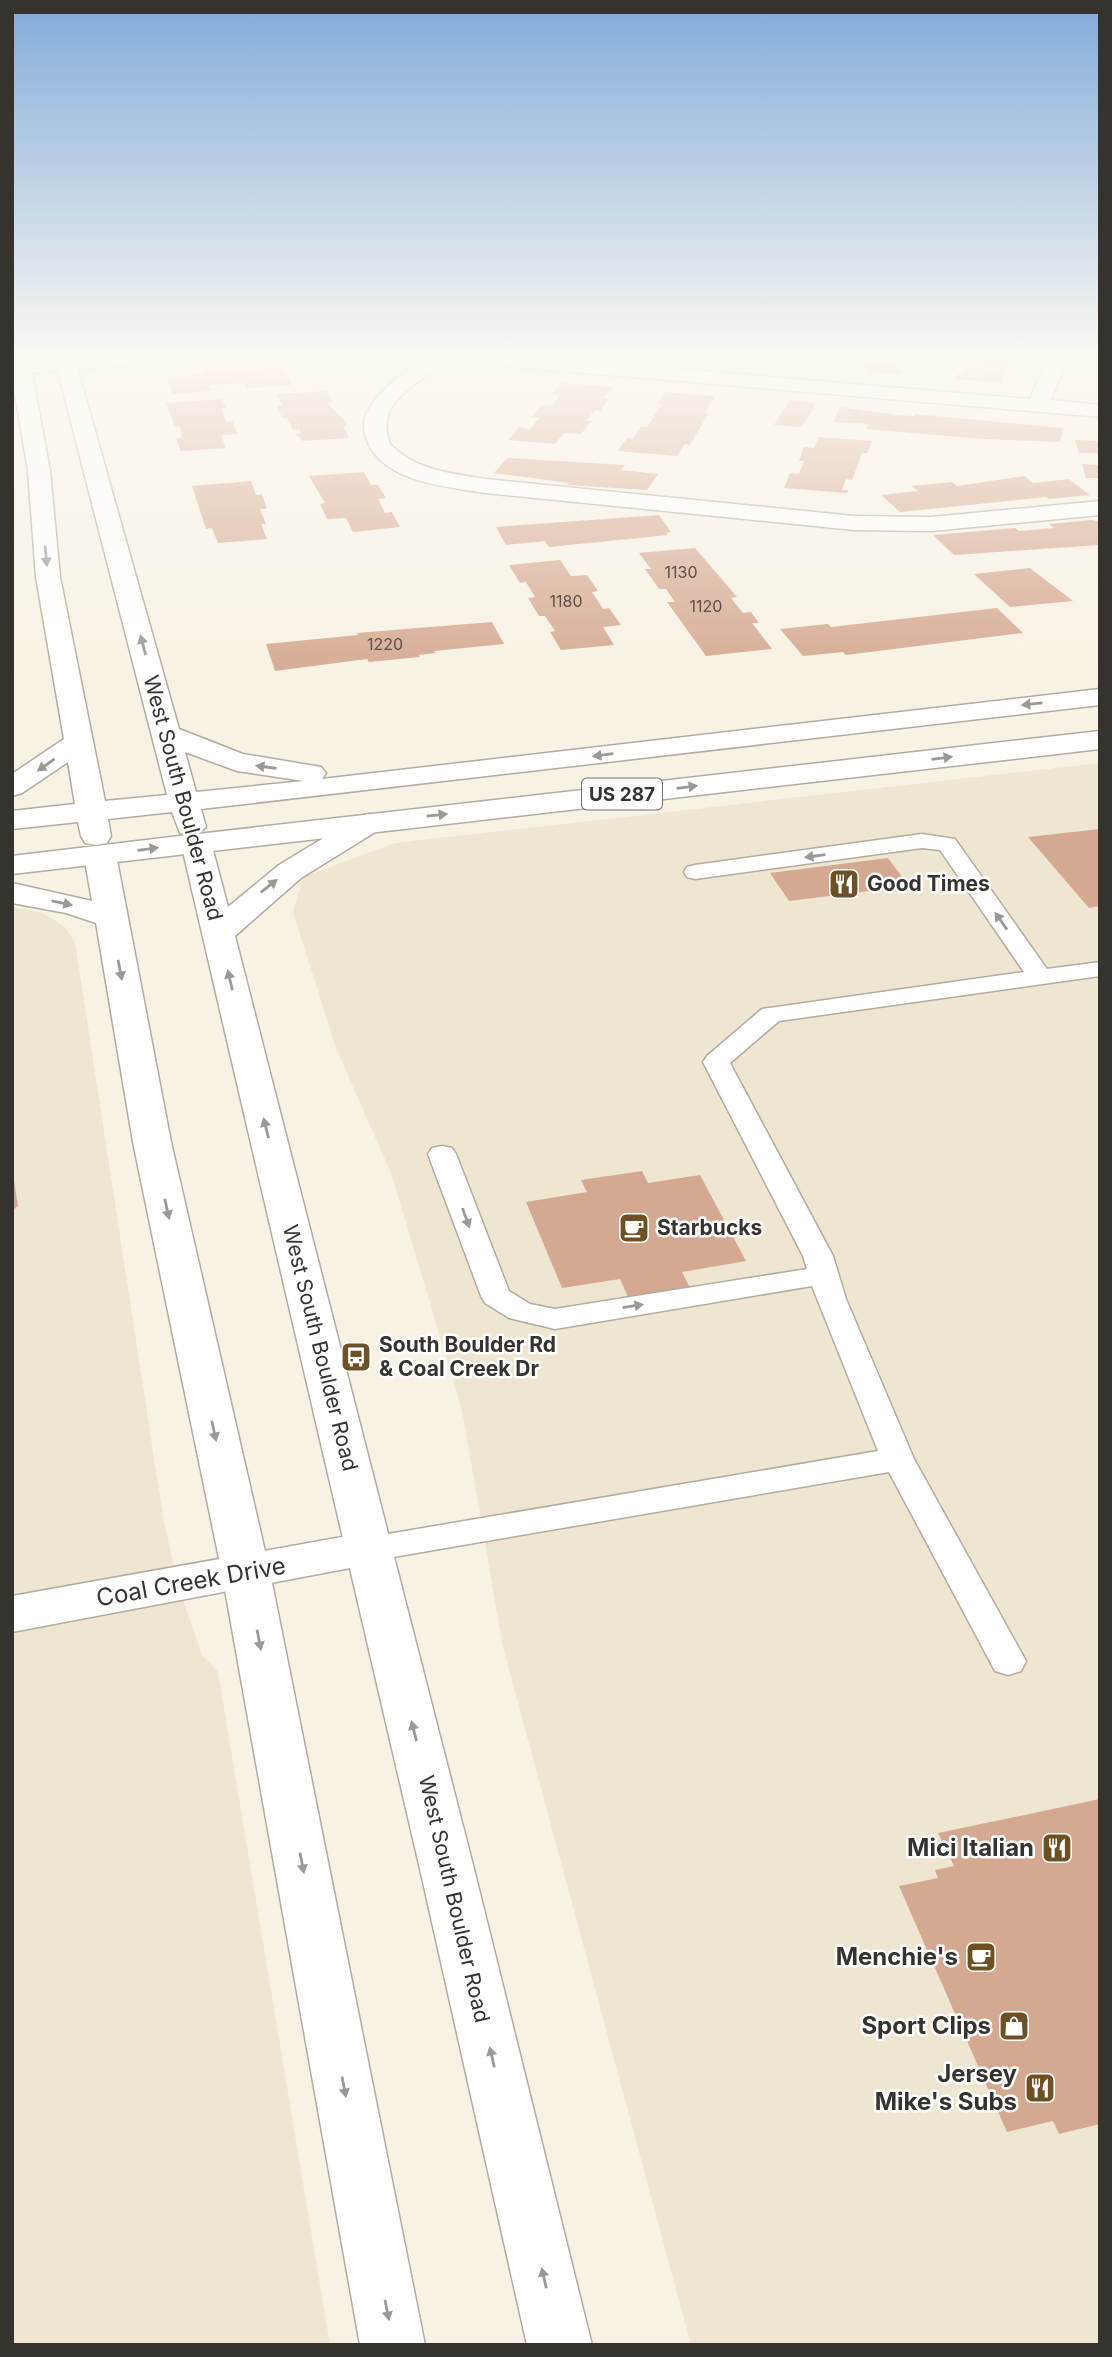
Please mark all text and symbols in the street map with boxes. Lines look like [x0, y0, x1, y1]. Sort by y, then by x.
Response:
one-way arrow [41, 545, 52, 567]
house number: 1130 [665, 562, 698, 582]
house number: 1180 [549, 591, 583, 611]
house number: 1120 [690, 596, 722, 616]
one-way arrow [137, 634, 147, 655]
house number: 1220 [367, 634, 403, 654]
street label: West South Boulder Road [139, 673, 228, 923]
one-way arrow [1021, 699, 1043, 710]
one-way arrow [592, 749, 614, 760]
one-way arrow [931, 752, 953, 763]
one-way arrow [36, 758, 55, 771]
one-way arrow [255, 761, 277, 772]
road number: US 287 [582, 778, 662, 810]
one-way arrow [677, 781, 699, 792]
one-way arrow [426, 810, 448, 821]
one-way arrow [137, 843, 159, 854]
one-way arrow [804, 851, 826, 862]
restaurant icon: Good Times [827, 867, 861, 901]
place label: Good Times [867, 871, 990, 896]
one-way arrow [260, 879, 277, 894]
one-way arrow [51, 897, 73, 908]
one-way arrow [994, 912, 1008, 930]
one-way arrow [115, 959, 126, 981]
one-way arrow [224, 969, 235, 991]
one-way arrow [260, 1117, 271, 1139]
one-way arrow [162, 1198, 173, 1220]
one-way arrow [461, 1207, 472, 1228]
cafe icon: Starbucks [617, 1211, 651, 1245]
place label: Starbucks [657, 1215, 762, 1240]
street label: West South Boulder Road [278, 1222, 363, 1474]
one-way arrow [623, 1300, 645, 1311]
place label: South Boulder Rd & Coal Creek Dr [379, 1332, 556, 1381]
bus stop icon: South Boulder Rd & Coal Creek Dr [339, 1340, 373, 1374]
one-way arrow [209, 1420, 220, 1442]
street label: Coal Creek Drive [94, 1551, 288, 1612]
one-way arrow [254, 1629, 265, 1651]
one-way arrow [408, 1720, 419, 1742]
street label: West South Boulder Road [414, 1773, 495, 2025]
restaurant icon: Mici Italian [1040, 1831, 1074, 1865]
place label: Mici Italian [907, 1833, 1034, 1862]
one-way arrow [297, 1852, 308, 1874]
cafe icon: Menchie's [964, 1940, 998, 1974]
place label: Menchie's [836, 1942, 958, 1971]
shop icon: Sport Clips [997, 2009, 1031, 2043]
place label: Sport Clips [861, 2011, 991, 2040]
one-way arrow [486, 2046, 497, 2068]
place label: Jersey Mike's Subs [875, 2059, 1018, 2116]
restaurant icon: Jersey Mike's Subs [1023, 2071, 1057, 2105]
one-way arrow [339, 2076, 350, 2098]
one-way arrow [539, 2267, 550, 2289]
one-way arrow [381, 2299, 392, 2321]

